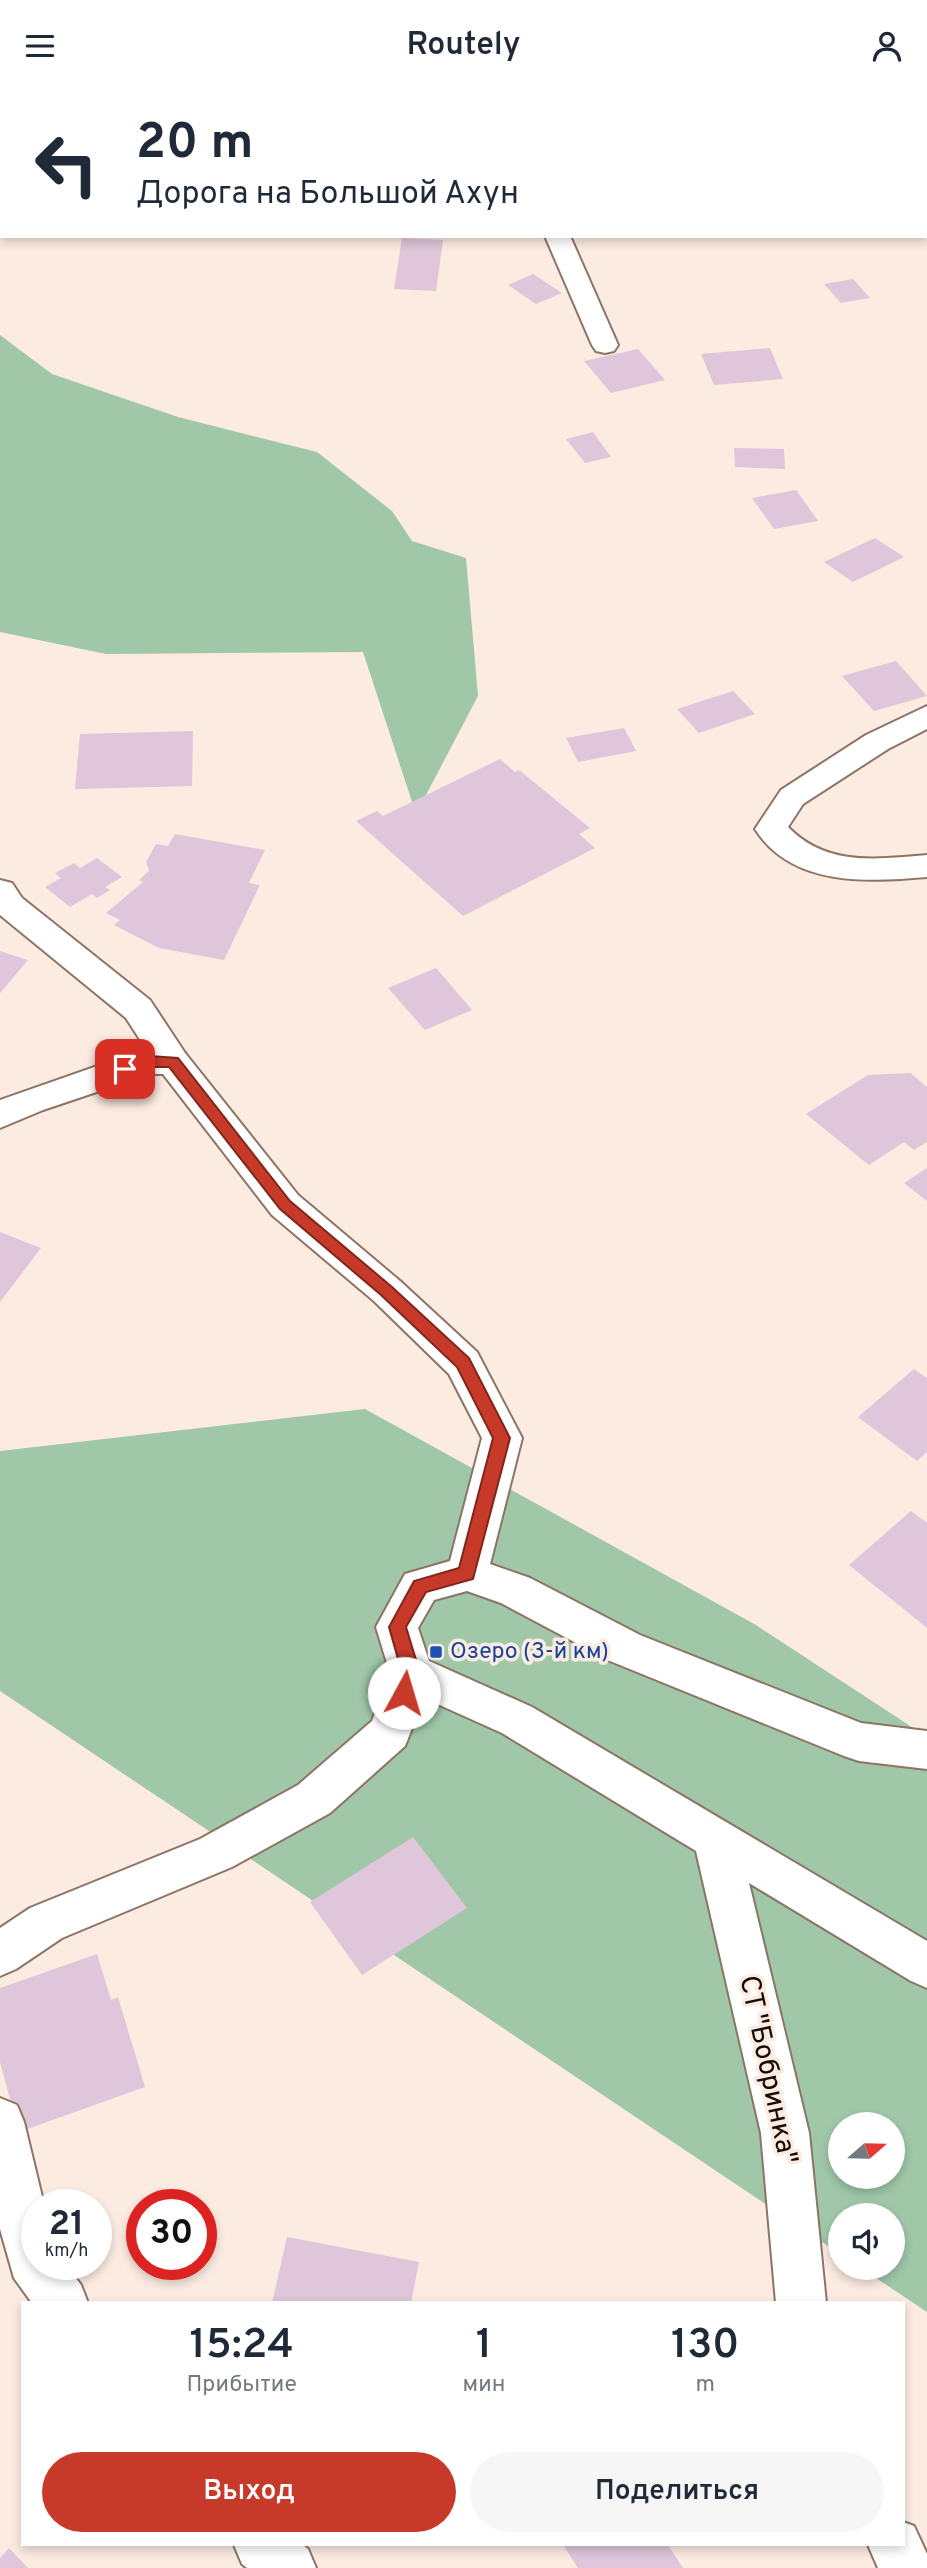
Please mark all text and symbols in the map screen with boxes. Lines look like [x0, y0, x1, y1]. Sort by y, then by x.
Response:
text: Routely [406, 26, 521, 66]
icon: menu [21, 27, 59, 65]
icon: person [868, 27, 906, 65]
text: 20 m [136, 114, 253, 176]
icon: left [21, 119, 112, 210]
text: Дорога на Большой Ахун [136, 175, 519, 215]
pin [95, 1039, 155, 1099]
icon: arrive [106, 1050, 144, 1088]
place label: Озеро (3-й км) [450, 1638, 609, 1667]
marker: Озеро (3-й км) [428, 1644, 444, 1660]
position arrow [367, 1656, 441, 1730]
street label: СТ "Бобринка" [729, 1972, 805, 2168]
north arrow [828, 2112, 905, 2189]
map controls [828, 2112, 905, 2280]
speed limit sign: 30 [126, 2189, 217, 2280]
text: 21 [49, 2203, 84, 2247]
button: sound [828, 2203, 905, 2280]
text: km/h [45, 2240, 88, 2263]
text: 15:24 [190, 2320, 294, 2373]
text: 1 [476, 2320, 492, 2373]
text: 130 [671, 2320, 739, 2373]
text: Прибытие [187, 2371, 297, 2400]
text: мин [462, 2371, 505, 2400]
text: m [695, 2371, 715, 2400]
button: Выход [42, 2452, 456, 2532]
button: Поделиться [470, 2452, 884, 2532]

